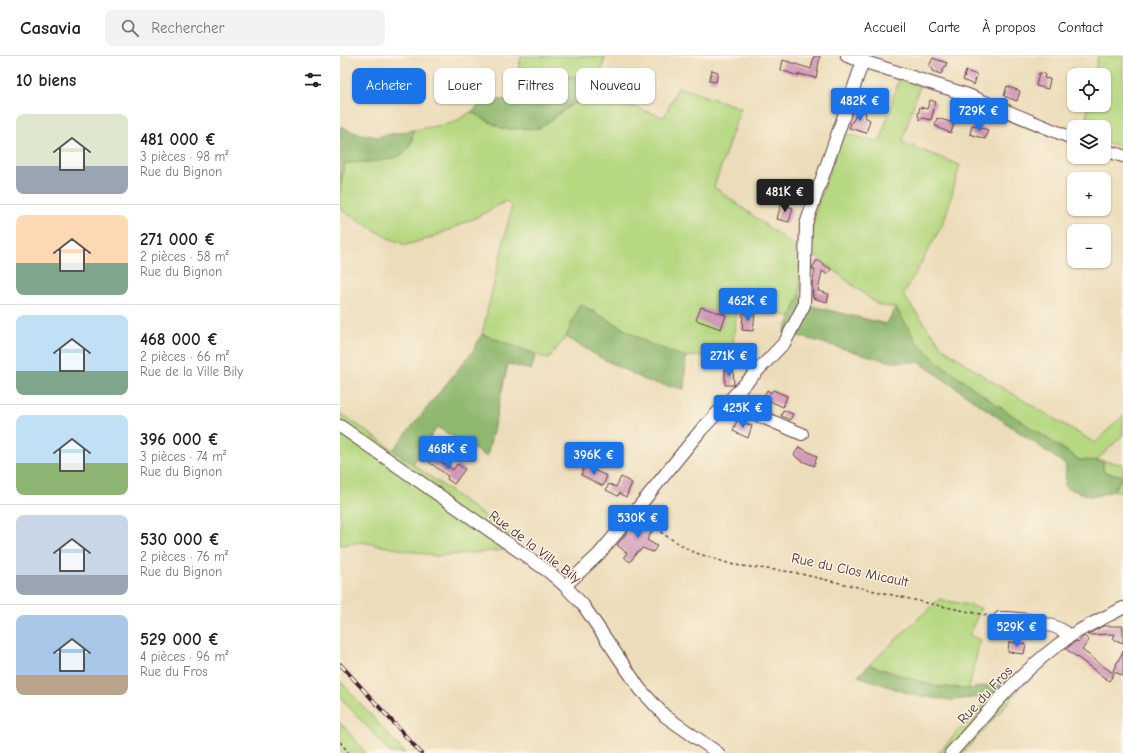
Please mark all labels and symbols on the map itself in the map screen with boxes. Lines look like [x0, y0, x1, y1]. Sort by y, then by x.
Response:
pin: 482K € [827, 88, 893, 122]
pin: 729K € [946, 98, 1012, 132]
pin: 481K € [752, 179, 818, 213]
pin: 462K € [715, 288, 781, 322]
pin: 271K € [696, 343, 762, 377]
pin: 425K € [710, 395, 776, 429]
pin: 468K € [415, 436, 481, 470]
pin: 396K € [561, 442, 627, 476]
pin: 530K € [605, 505, 671, 539]
street label: Rue de la Ville Bily [486, 507, 585, 588]
street label: Rue du Clos Micault [790, 549, 911, 591]
pin: 529K € [984, 614, 1050, 648]
street label: Rue du Fros [954, 662, 1016, 727]

